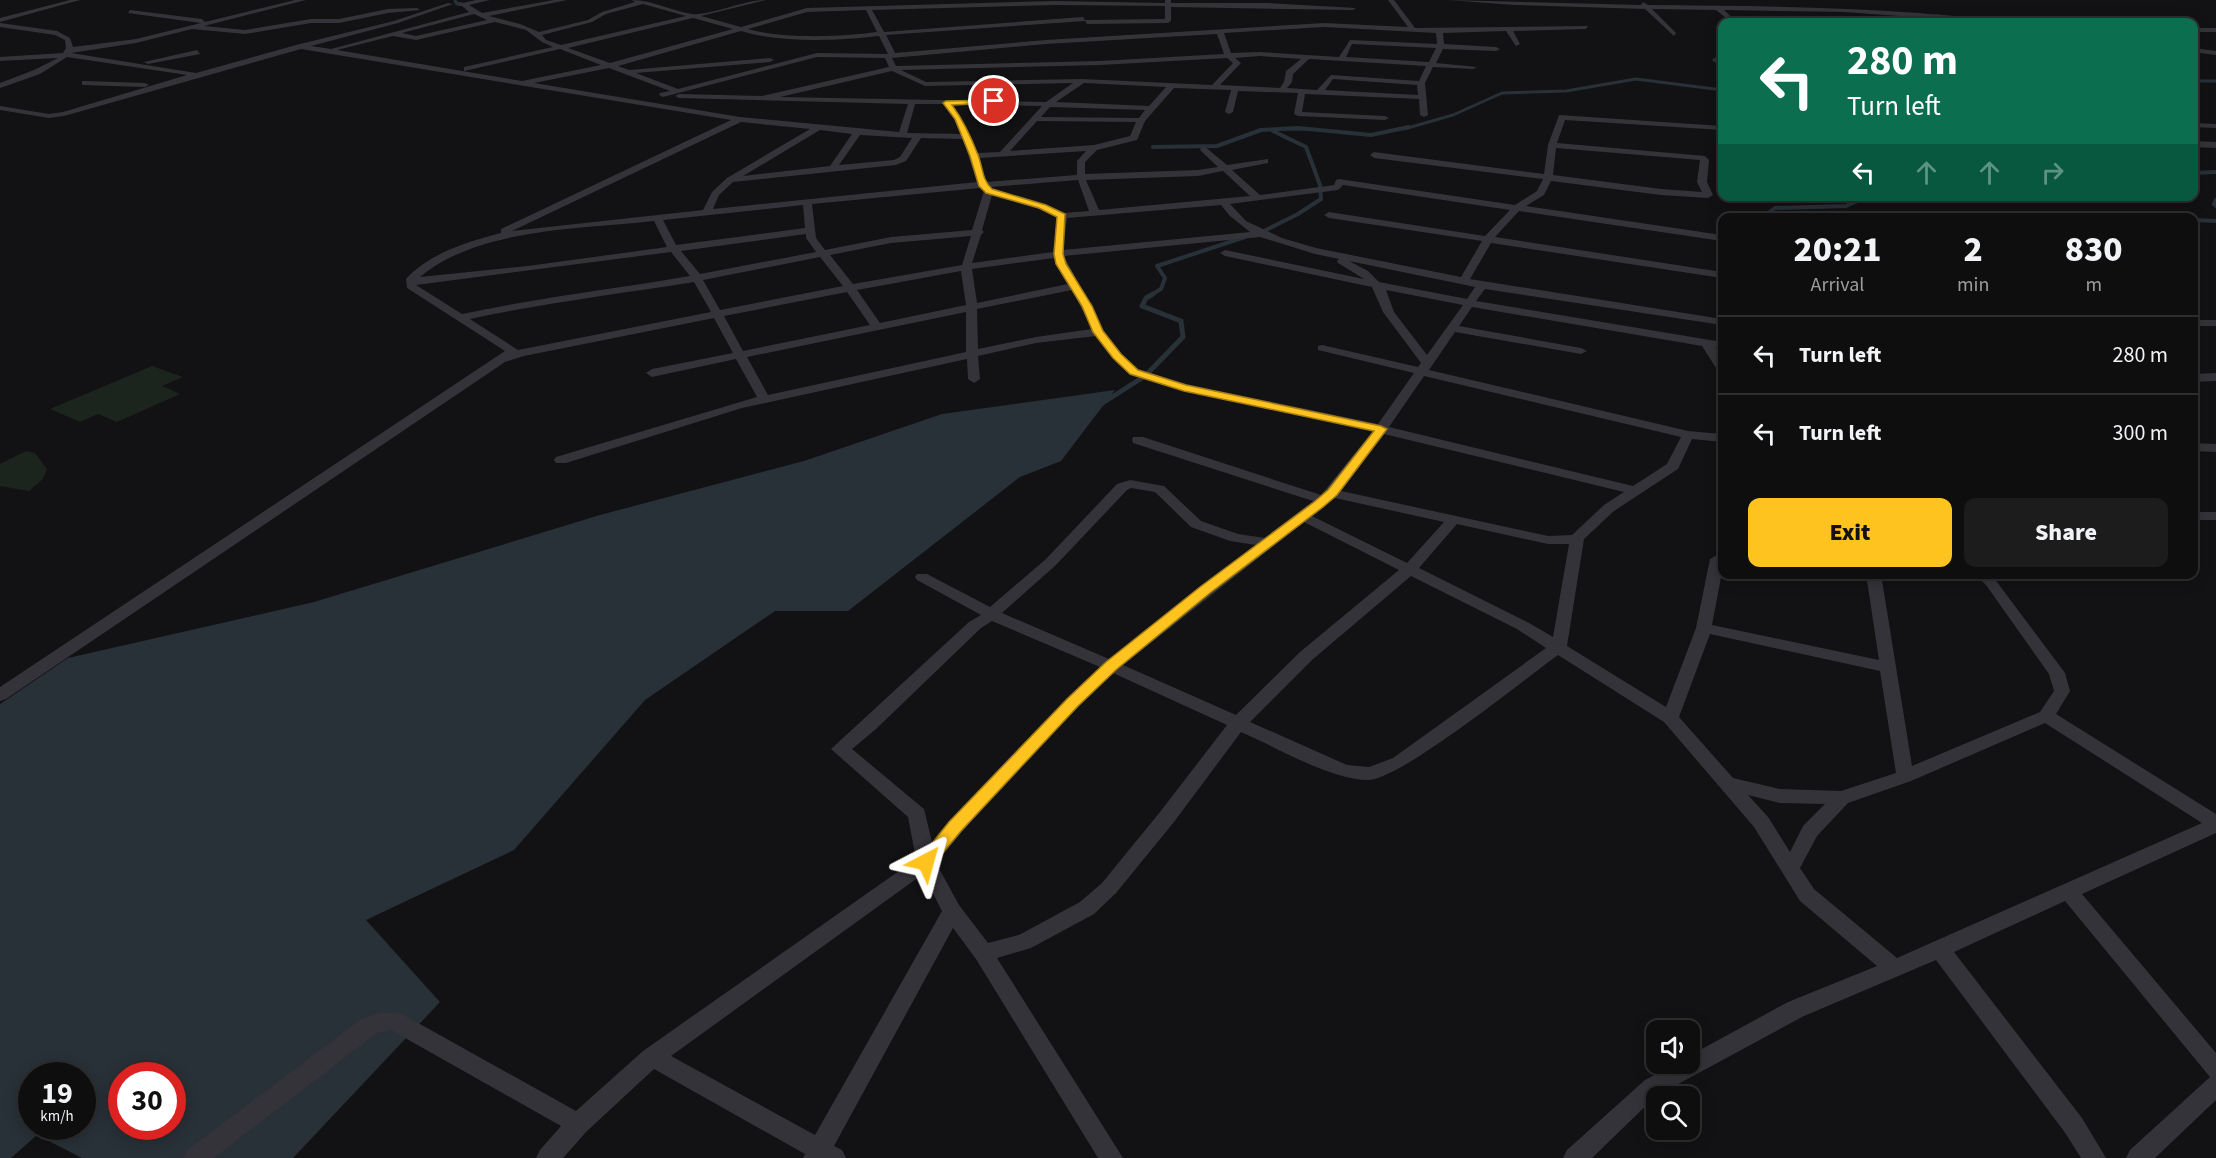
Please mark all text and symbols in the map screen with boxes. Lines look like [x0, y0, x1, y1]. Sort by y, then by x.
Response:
text: 280 m [1847, 31, 1958, 91]
icon: left [1748, 42, 1826, 120]
pin [968, 75, 1019, 126]
icon: arrive [977, 84, 1010, 117]
text: Turn left [1847, 87, 1941, 126]
icon: left [1847, 156, 1880, 189]
icon: ahead [1910, 156, 1943, 189]
icon: ahead [1973, 156, 2006, 189]
icon: right [2036, 156, 2069, 189]
text: 20:21 [1793, 224, 1882, 275]
text: 2 [1964, 224, 1983, 275]
text: 830 [2065, 224, 2123, 275]
text: Arrival [1811, 271, 1864, 299]
text: min [1957, 271, 1989, 299]
text: m [2085, 271, 2102, 299]
icon: left [1748, 339, 1781, 372]
text: Turn left [1799, 339, 1881, 371]
text: 280 m [2113, 339, 2168, 371]
icon: left [1748, 417, 1781, 450]
text: Turn left [1799, 417, 1881, 449]
text: 300 m [2113, 417, 2168, 449]
button: Exit [1748, 498, 1952, 567]
button: Share [1964, 498, 2168, 567]
position arrow [894, 830, 958, 894]
map controls [1646, 1020, 1700, 1140]
button: sound [1646, 1020, 1700, 1074]
speed limit sign: 30 [108, 1062, 186, 1140]
text: 19 [41, 1072, 73, 1115]
button: search [1646, 1086, 1700, 1140]
text: km/h [40, 1106, 74, 1127]

